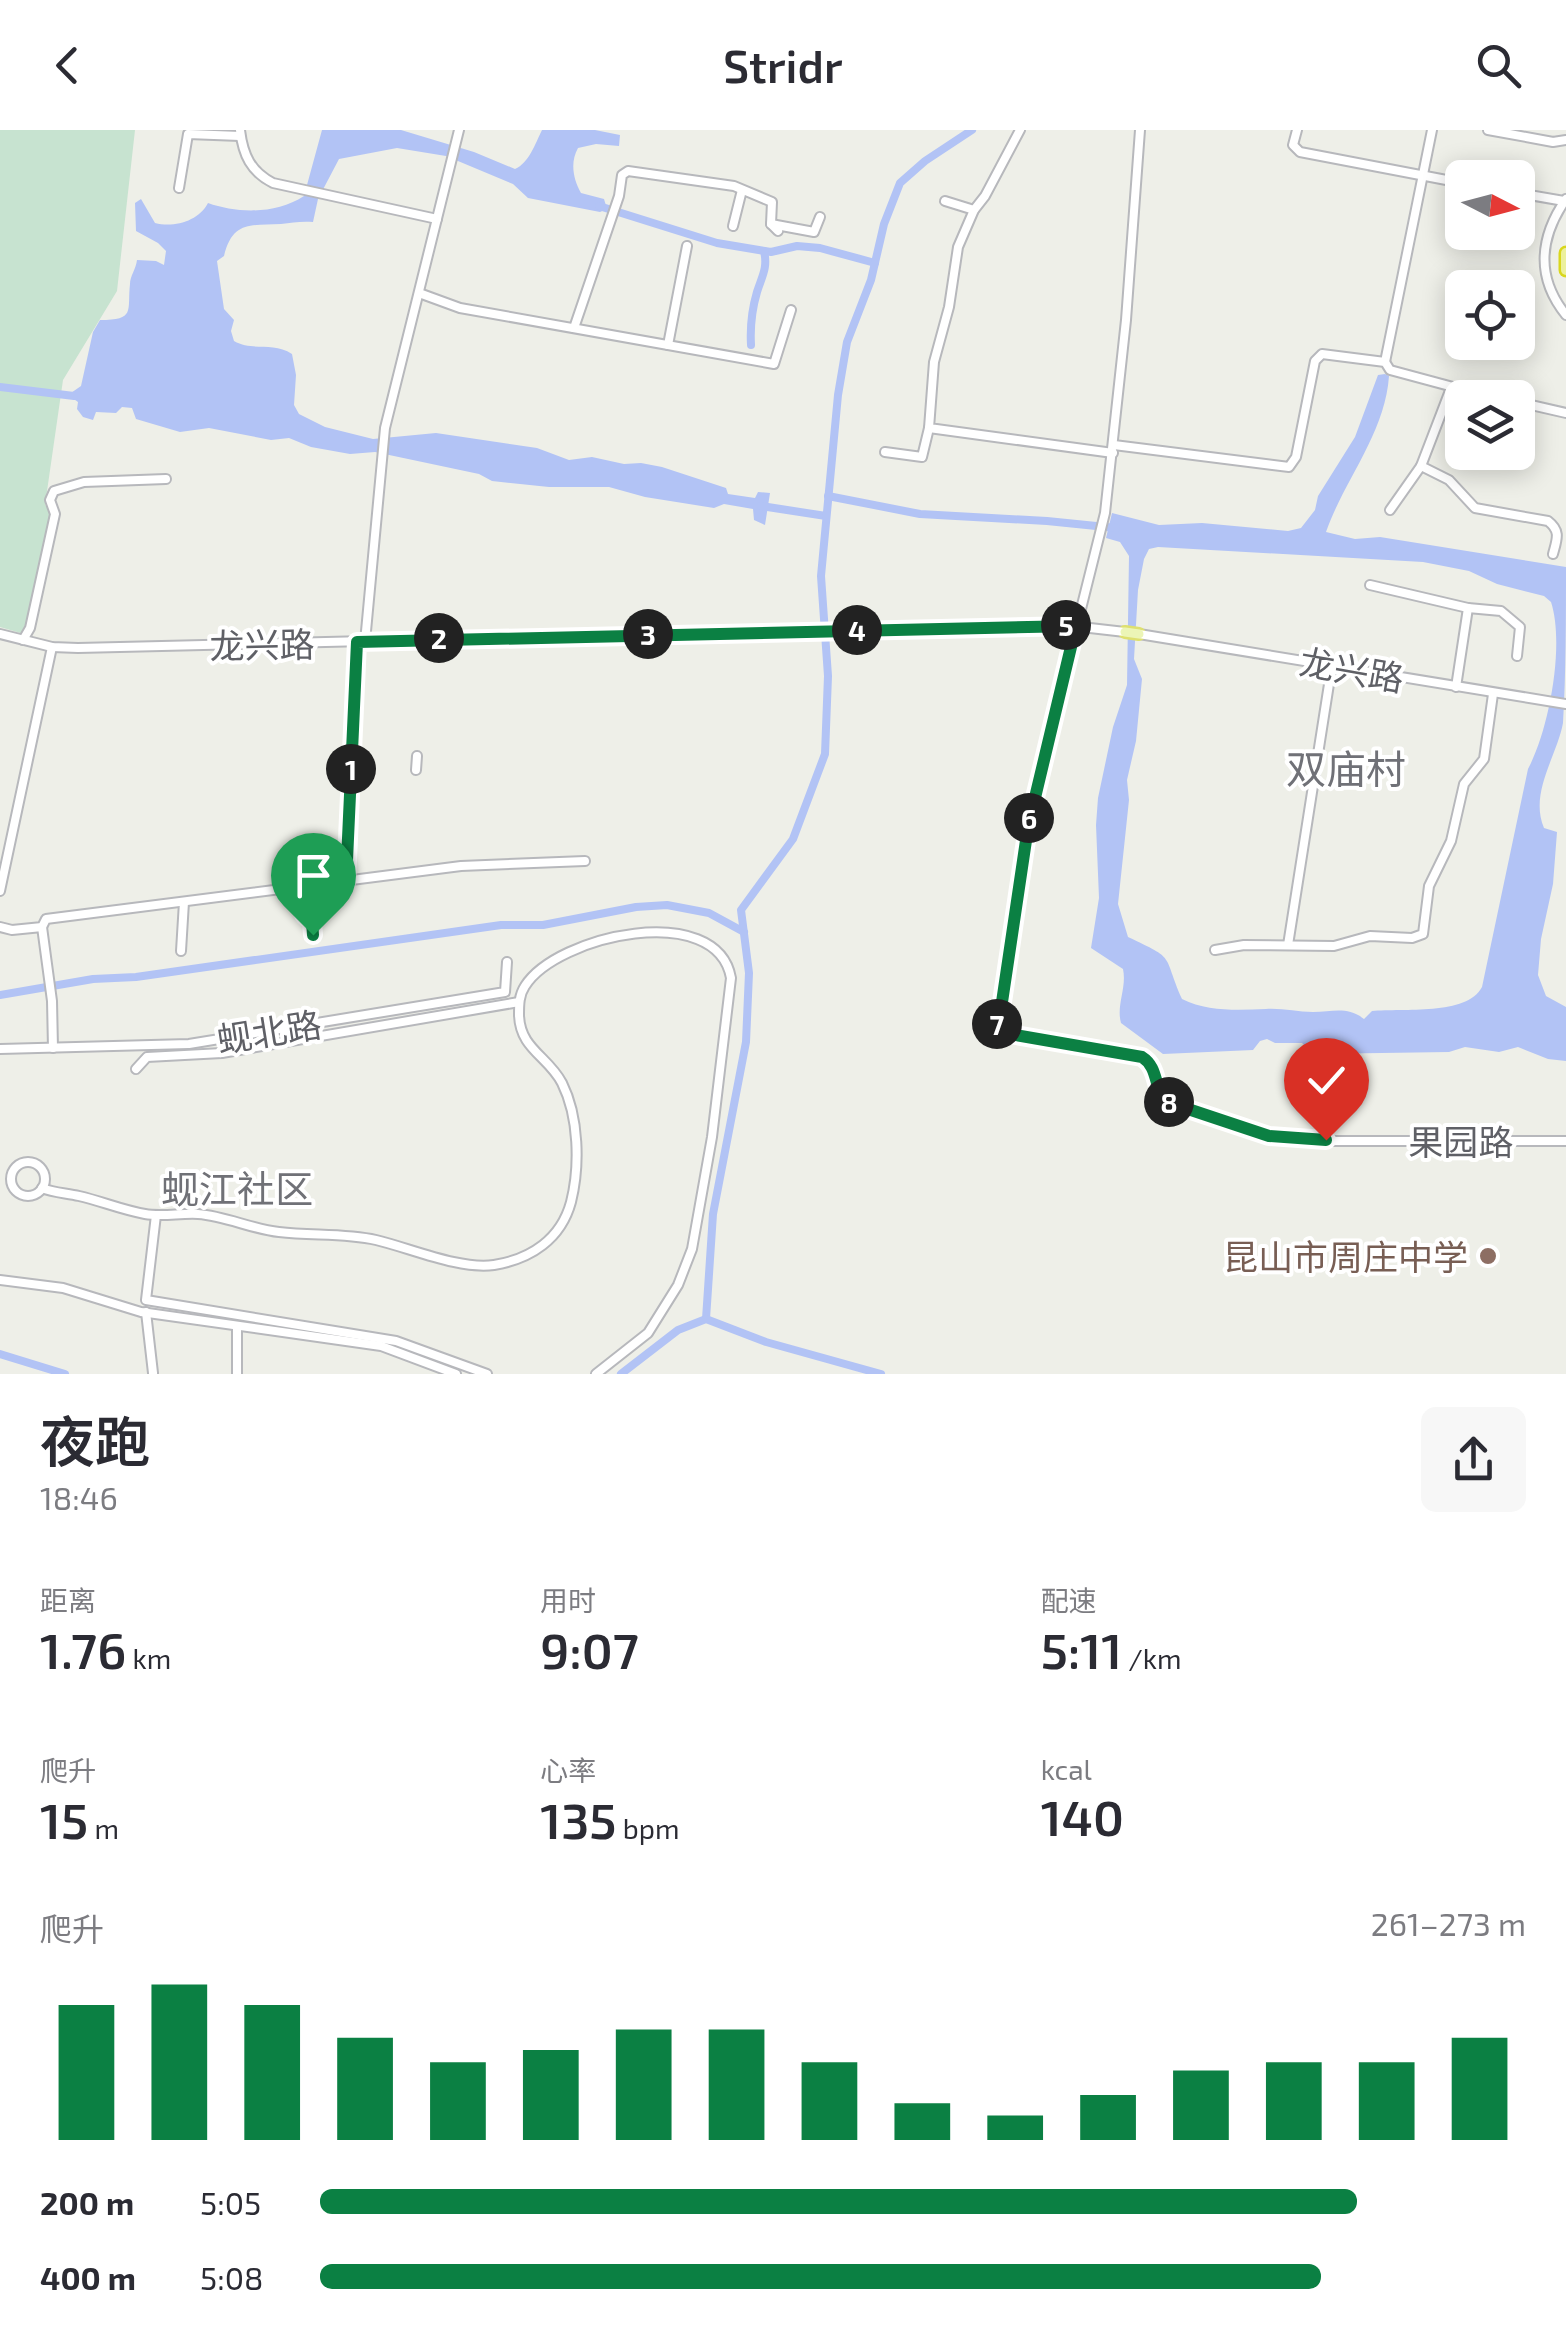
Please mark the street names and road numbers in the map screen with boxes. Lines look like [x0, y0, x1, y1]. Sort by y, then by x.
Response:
street label: 龙兴路 [209, 622, 315, 666]
street label: 龙兴路 [1297, 639, 1407, 699]
street label: 蚬北路 [214, 1002, 324, 1060]
street label: 果园路 [1408, 1120, 1514, 1162]

